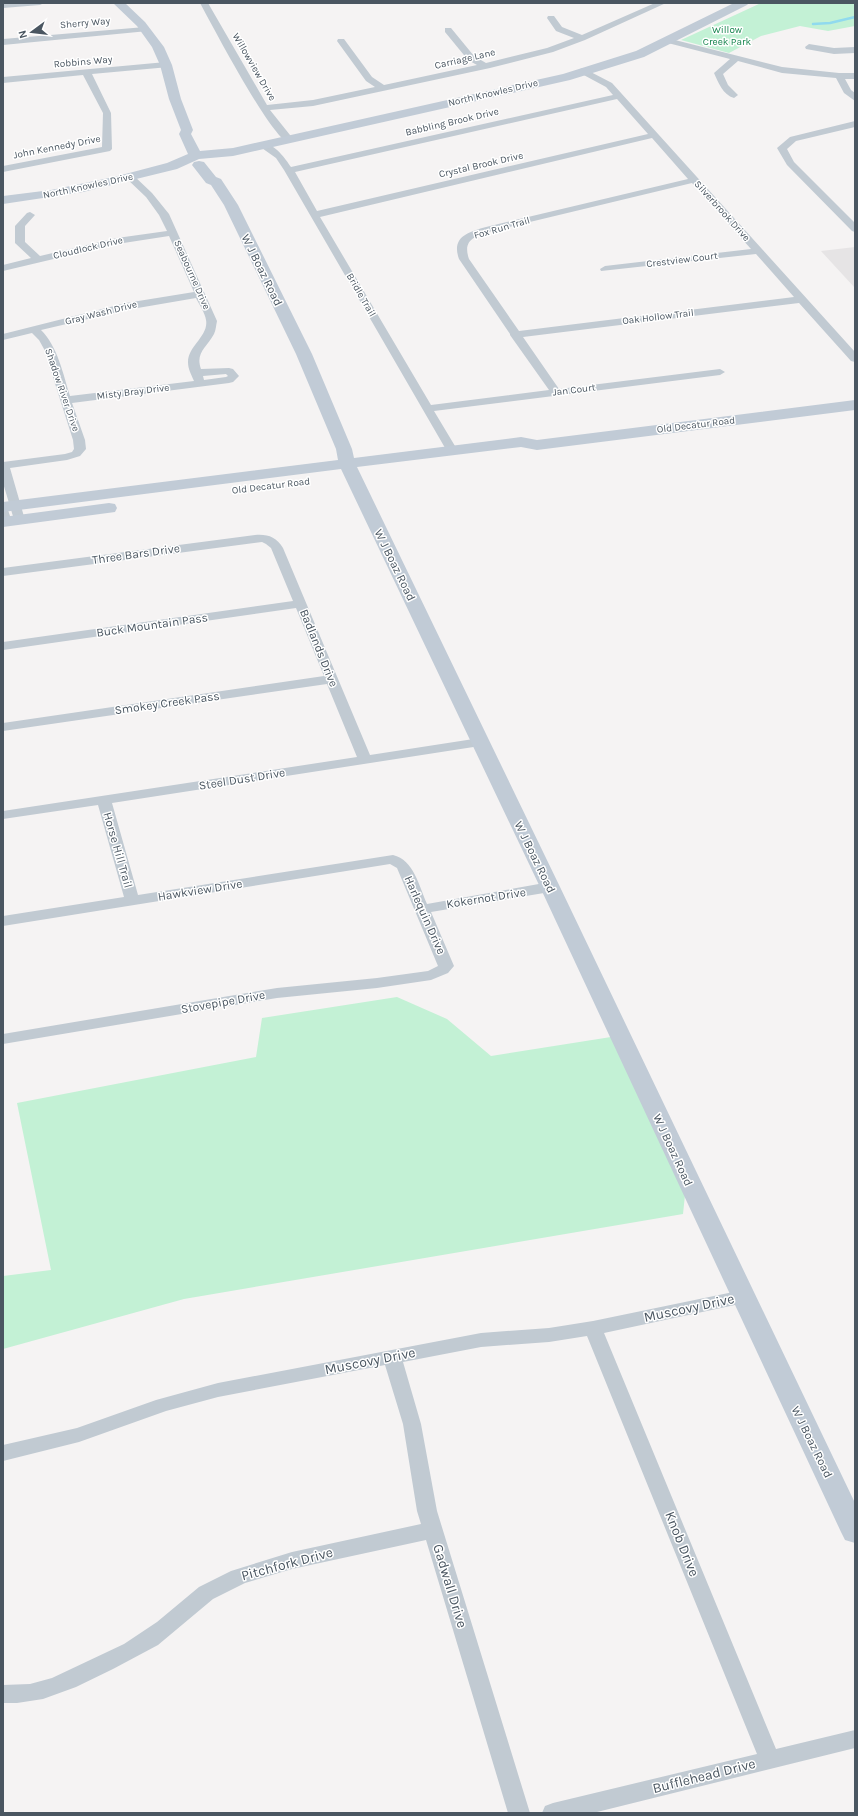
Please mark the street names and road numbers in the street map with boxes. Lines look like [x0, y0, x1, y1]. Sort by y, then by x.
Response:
street label: Sherry Way [59, 15, 111, 31]
street label: Willowview Drive [230, 31, 278, 103]
street label: Carriage Lane [434, 46, 496, 72]
street label: Robbins Way [53, 53, 113, 71]
street label: North Knowles Drive [447, 77, 539, 109]
street label: Babbling Brook Drive [404, 105, 500, 139]
street label: John Kennedy Drive [12, 133, 102, 161]
street label: Crystal Brook Drive [438, 149, 524, 181]
street label: North Knowles Drive [42, 171, 134, 201]
street label: Silverbrook Drive [692, 178, 752, 244]
street label: Fox Run Trail [473, 214, 531, 242]
street label: W J Boaz Road [239, 232, 285, 308]
street label: Cloudlock Drive [52, 234, 124, 262]
street label: Seabourne Drive [171, 238, 213, 312]
street label: Crestview Court [646, 250, 719, 270]
street label: Bridle Trail [344, 271, 378, 319]
street label: Gray Wash Drive [64, 298, 138, 328]
street label: Oak Hollow Trail [622, 307, 694, 327]
street label: Shadow River Drive [42, 347, 82, 433]
street label: Jan Court [552, 381, 596, 399]
street label: Misty Bray Drive [96, 382, 170, 402]
street label: Old Decatur Road [656, 414, 736, 436]
street label: Old Decatur Road [231, 475, 311, 497]
street label: W J Boaz Road [372, 527, 418, 603]
street label: Three Bars Drive [91, 541, 181, 567]
street label: Badlands Drive [297, 607, 341, 689]
street label: Buck Mountain Pass [95, 610, 209, 640]
street label: Smokey Creek Pass [114, 689, 220, 717]
street label: Steel Dust Drive [198, 765, 286, 793]
street label: Horse Hill Trail [100, 810, 136, 890]
street label: W J Boaz Road [512, 819, 558, 895]
street label: Harlequin Drive [401, 874, 449, 956]
street label: Hawkview Drive [157, 876, 243, 904]
street label: Kokernot Drive [445, 885, 527, 911]
street label: Stovepipe Drive [180, 988, 266, 1016]
street label: W J Boaz Road [650, 1112, 696, 1188]
street label: Muscovy Drive [642, 1290, 736, 1326]
street label: Muscovy Drive [323, 1344, 417, 1378]
street label: W J Boaz Road [789, 1404, 835, 1480]
street label: Knob Drive [661, 1509, 703, 1579]
street label: Gadwall Drive [429, 1542, 471, 1630]
street label: Pitchfork Drive [239, 1544, 335, 1584]
street label: Bufflehead Drive [651, 1755, 757, 1797]

